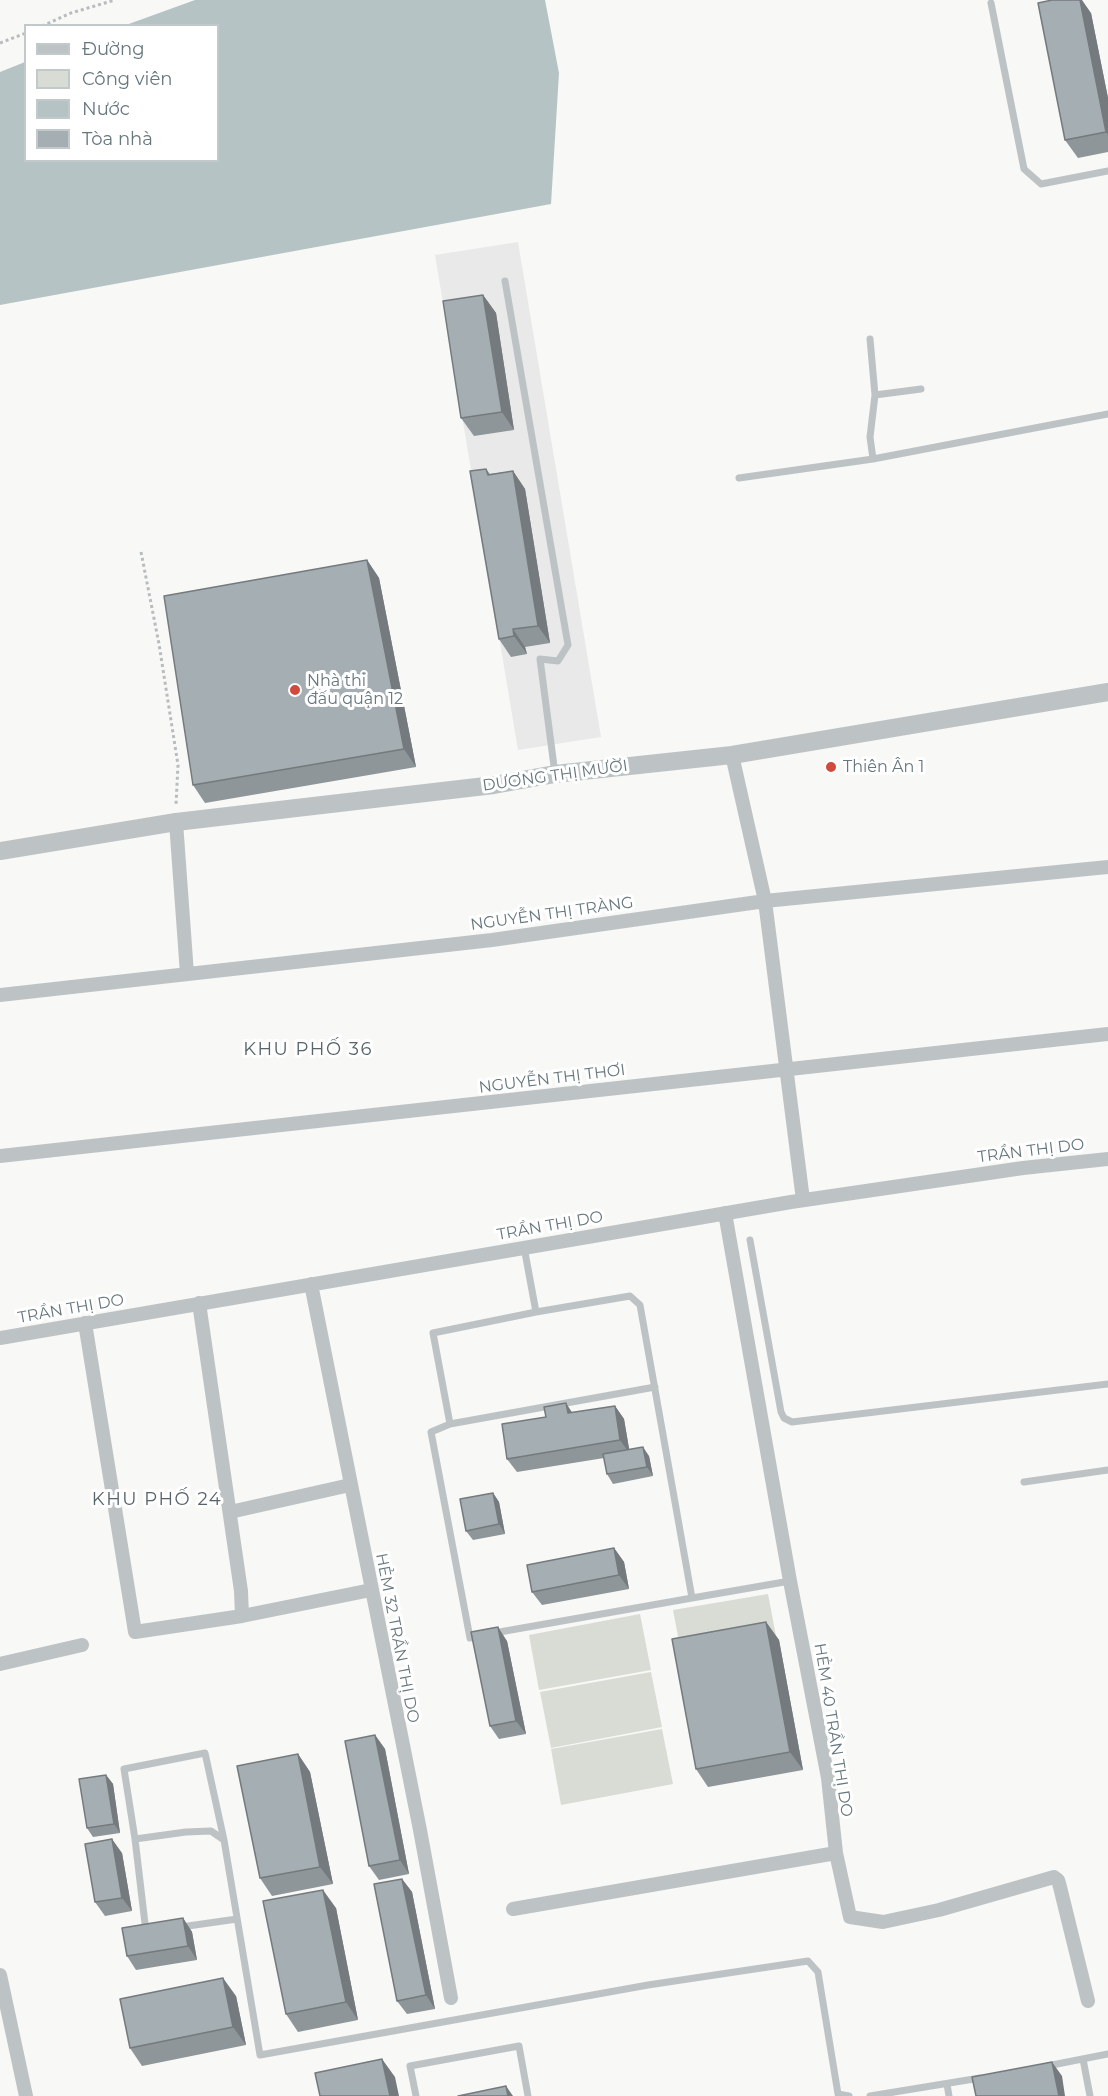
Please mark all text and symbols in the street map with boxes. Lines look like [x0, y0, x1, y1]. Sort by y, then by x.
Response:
legend [24, 24, 219, 162]
text: Đường [82, 38, 145, 60]
text: Công viên [82, 68, 173, 90]
text: Nước [82, 98, 130, 120]
text: Tòa nhà [82, 128, 153, 150]
place label: Nhà thi đấu quận 12 [307, 671, 403, 709]
marker: Nhà thi đấu quận 12 [288, 683, 302, 697]
street label: DƯƠNG THỊ MƯỜI [481, 756, 629, 796]
place label: Thiên Ân 1 [843, 757, 924, 777]
marker: Thiên Ân 1 [824, 760, 838, 774]
street label: NGUYỄN THỊ TRÀNG [469, 893, 635, 935]
district label: KHU PHỐ 36 [243, 1039, 373, 1061]
street label: NGUYỄN THỊ THƠI [478, 1060, 626, 1098]
street label: TRẦN THỊ DO [977, 1135, 1085, 1167]
street label: TRẦN THỊ DO [496, 1207, 604, 1245]
street label: TRẦN THỊ DO [17, 1290, 125, 1328]
district label: KHU PHỐ 24 [92, 1489, 222, 1511]
street label: HẺM 32 TRẦN THỊ DO [371, 1551, 423, 1725]
street label: HẺM 40 TRẦN THỊ DO [810, 1642, 856, 1818]

